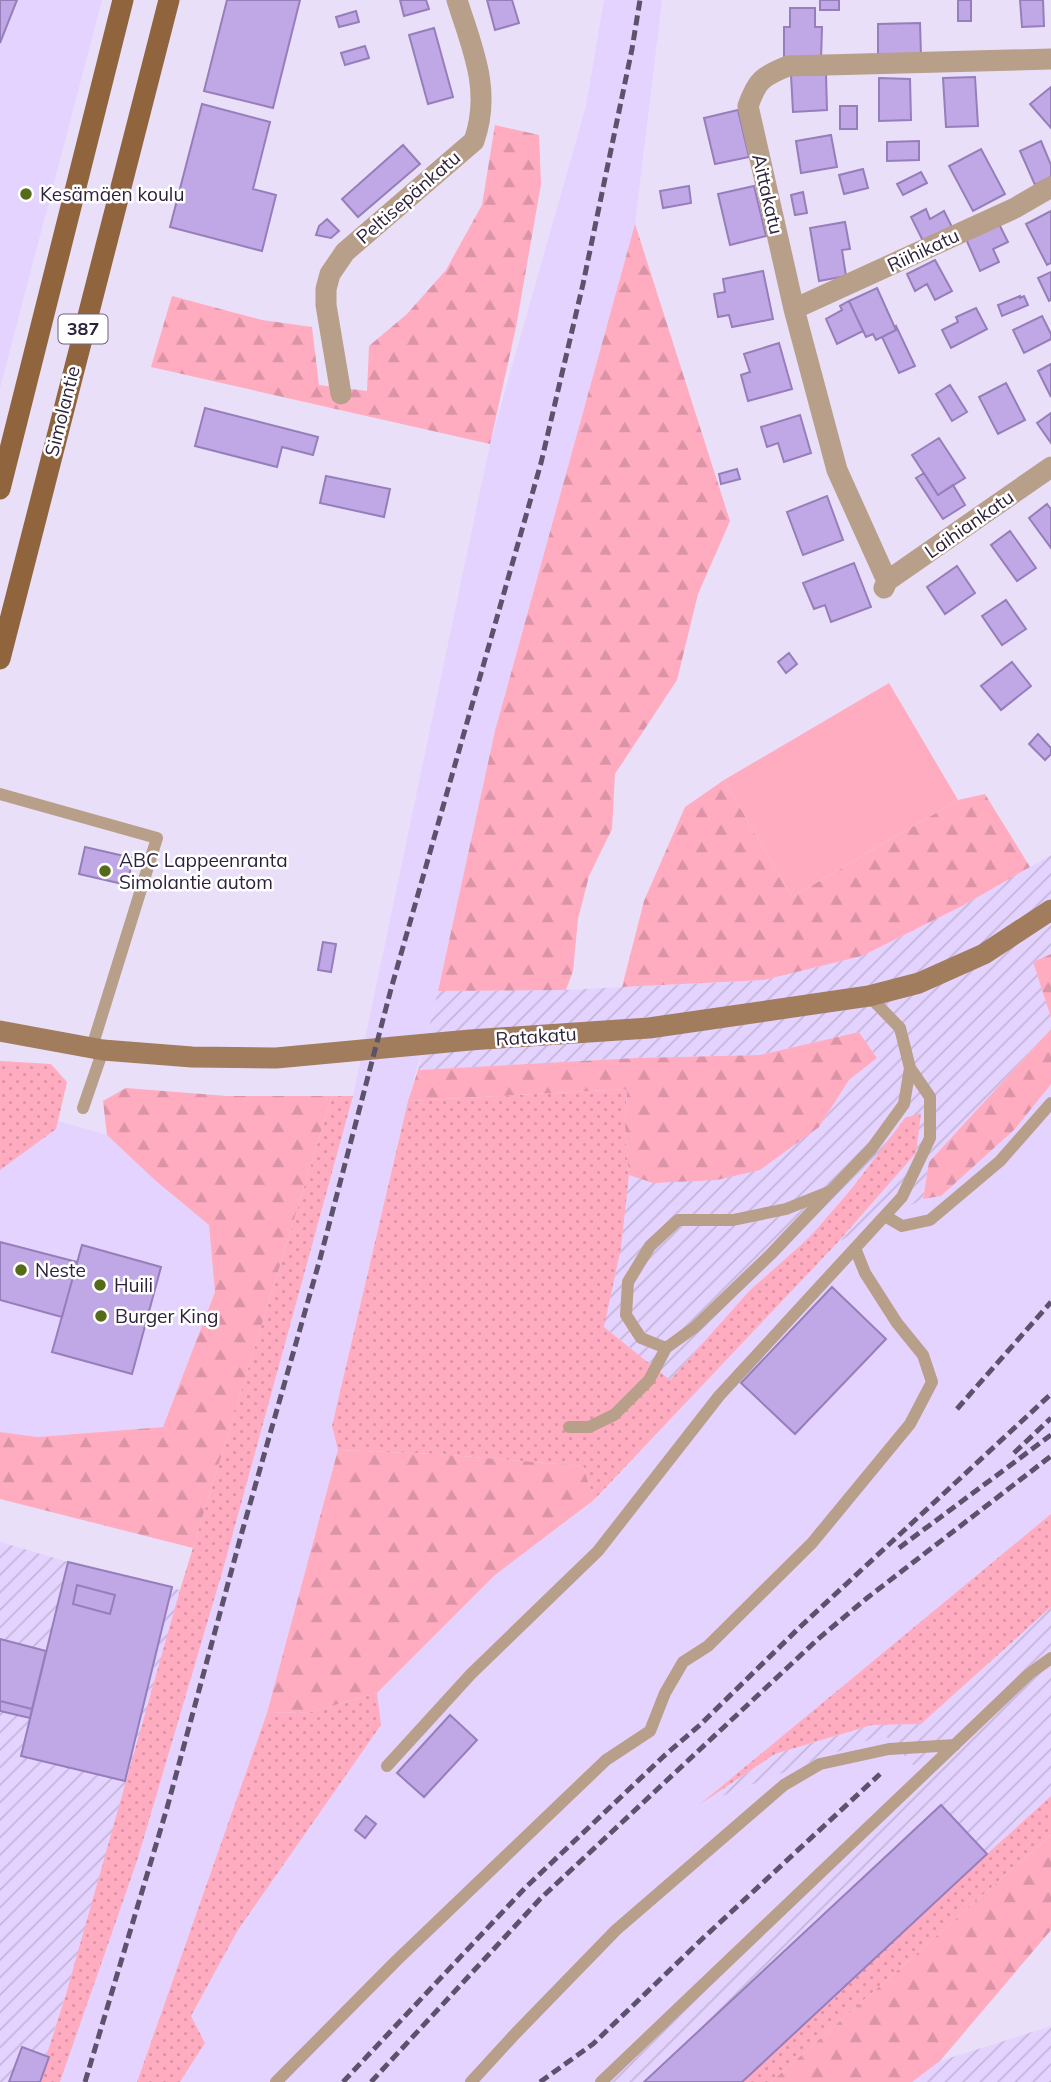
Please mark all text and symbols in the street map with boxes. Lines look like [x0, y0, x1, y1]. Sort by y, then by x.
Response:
street label: Peltisepänkatu [351, 145, 465, 249]
street label: Aittakatu [747, 152, 789, 236]
place label: Kesämäen koulu [40, 182, 184, 206]
marker: Kesämäen koulu [18, 186, 34, 202]
street label: Riihikatu [883, 223, 963, 277]
road number: 387 [58, 314, 108, 344]
street label: Simolantie [39, 363, 85, 459]
street label: Laihiankatu [920, 485, 1018, 563]
place label: ABC Lappeenranta Simolantie autom [119, 848, 288, 894]
marker: ABC Lappeenranta Simolantie autom [97, 863, 113, 879]
street label: Ratakatu [495, 1021, 577, 1051]
place label: Neste [35, 1258, 86, 1282]
marker: Neste [13, 1262, 29, 1278]
place label: Huili [114, 1273, 153, 1297]
marker: Huili [92, 1277, 108, 1293]
place label: Burger King [115, 1304, 218, 1328]
marker: Burger King [93, 1308, 109, 1324]

